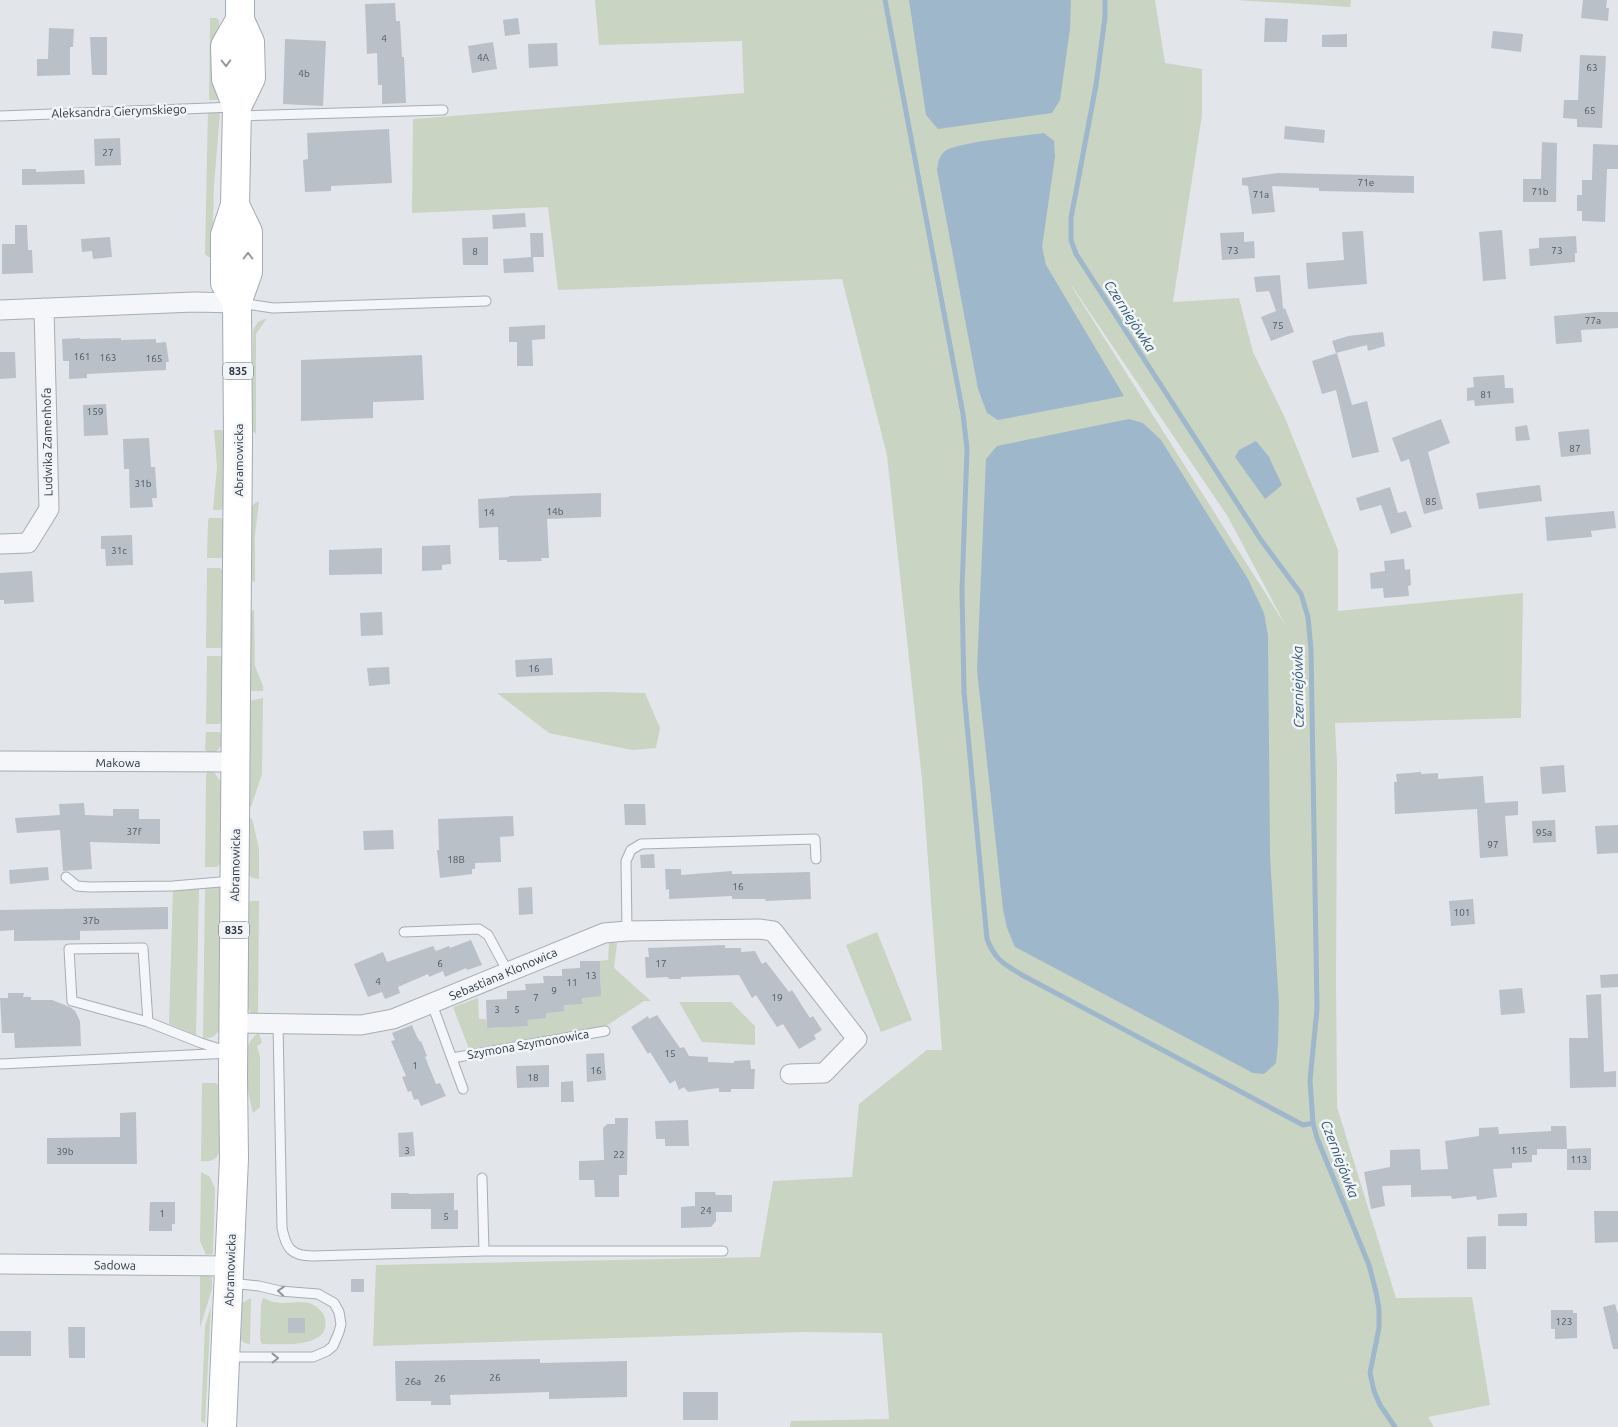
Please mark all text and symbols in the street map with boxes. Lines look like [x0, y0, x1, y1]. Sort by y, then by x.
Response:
house number: 4 [381, 33, 387, 44]
house number: 4A [477, 52, 490, 63]
one-way arrow [221, 59, 231, 67]
house number: 63 [1586, 62, 1598, 73]
house number: 4b [298, 68, 310, 79]
street label: Aleksandra Gierymskiego [51, 102, 187, 120]
house number: 65 [1584, 105, 1596, 116]
house number: 27 [102, 147, 114, 158]
house number: 71e [1358, 177, 1374, 188]
house number: 71b [1531, 186, 1549, 197]
house number: 71a [1253, 189, 1269, 200]
house number: 73 [1227, 245, 1239, 256]
house number: 73 [1551, 245, 1563, 256]
house number: 8 [472, 246, 478, 257]
one-way arrow [243, 252, 253, 260]
water label: Czerniejówka [1101, 277, 1159, 355]
house number: 77a [1585, 315, 1601, 326]
house number: 75 [1272, 320, 1284, 331]
house number: 161 [74, 351, 90, 362]
house number: 163 [100, 352, 116, 363]
house number: 165 [146, 353, 162, 364]
road number: 835 [223, 362, 253, 380]
street label: Ludwika Zamenhofa [40, 388, 54, 496]
house number: 81 [1480, 389, 1492, 400]
house number: 159 [87, 406, 103, 417]
street label: Abramowicka [232, 424, 245, 496]
house number: 87 [1569, 443, 1581, 454]
house number: 31b [134, 478, 152, 489]
house number: 85 [1425, 496, 1437, 507]
house number: 14b [546, 506, 564, 517]
house number: 14 [483, 507, 495, 518]
house number: 31c [111, 545, 127, 556]
water label: Czerniejówka [1289, 645, 1307, 728]
house number: 16 [528, 663, 540, 674]
street label: Makowa [96, 756, 140, 769]
house number: 37f [126, 826, 142, 837]
house number: 95a [1536, 827, 1552, 838]
street label: Abramowicka [228, 828, 242, 902]
house number: 97 [1487, 839, 1499, 850]
house number: 18B [447, 854, 465, 865]
house number: 16 [732, 881, 744, 892]
house number: 101 [1454, 907, 1470, 918]
house number: 37b [82, 915, 100, 926]
road number: 835 [219, 922, 249, 938]
street label: Sebastiana Klonowica [447, 945, 559, 1003]
house number: 6 [437, 958, 443, 969]
house number: 17 [655, 958, 667, 969]
house number: 13 [585, 970, 597, 981]
house number: 4 [375, 976, 381, 987]
house number: 11 [566, 977, 578, 988]
house number: 9 [551, 985, 557, 996]
house number: 7 [533, 992, 539, 1003]
house number: 19 [771, 992, 783, 1003]
house number: 3 [494, 1004, 500, 1015]
house number: 5 [514, 1004, 520, 1015]
street label: Szymona Szymonowica [466, 1027, 590, 1061]
house number: 15 [664, 1048, 676, 1059]
house number: 1 [412, 1060, 418, 1071]
house number: 16 [590, 1065, 602, 1076]
house number: 18 [527, 1072, 539, 1083]
water label: Czerniejówka [1318, 1118, 1362, 1201]
house number: 3 [404, 1145, 410, 1156]
house number: 115 [1511, 1145, 1527, 1156]
house number: 39b [56, 1146, 74, 1157]
house number: 22 [613, 1149, 625, 1160]
house number: 113 [1571, 1154, 1587, 1165]
house number: 24 [700, 1205, 712, 1216]
house number: 1 [159, 1208, 165, 1219]
house number: 5 [443, 1211, 449, 1222]
street label: Abramowicka [222, 1233, 238, 1307]
street label: Sadowa [94, 1258, 136, 1272]
one-way arrow [277, 1285, 285, 1296]
house number: 123 [1556, 1316, 1572, 1327]
one-way arrow [272, 1353, 279, 1363]
house number: 26 [489, 1372, 501, 1383]
house number: 26 [434, 1373, 446, 1384]
house number: 26a [405, 1376, 421, 1387]

